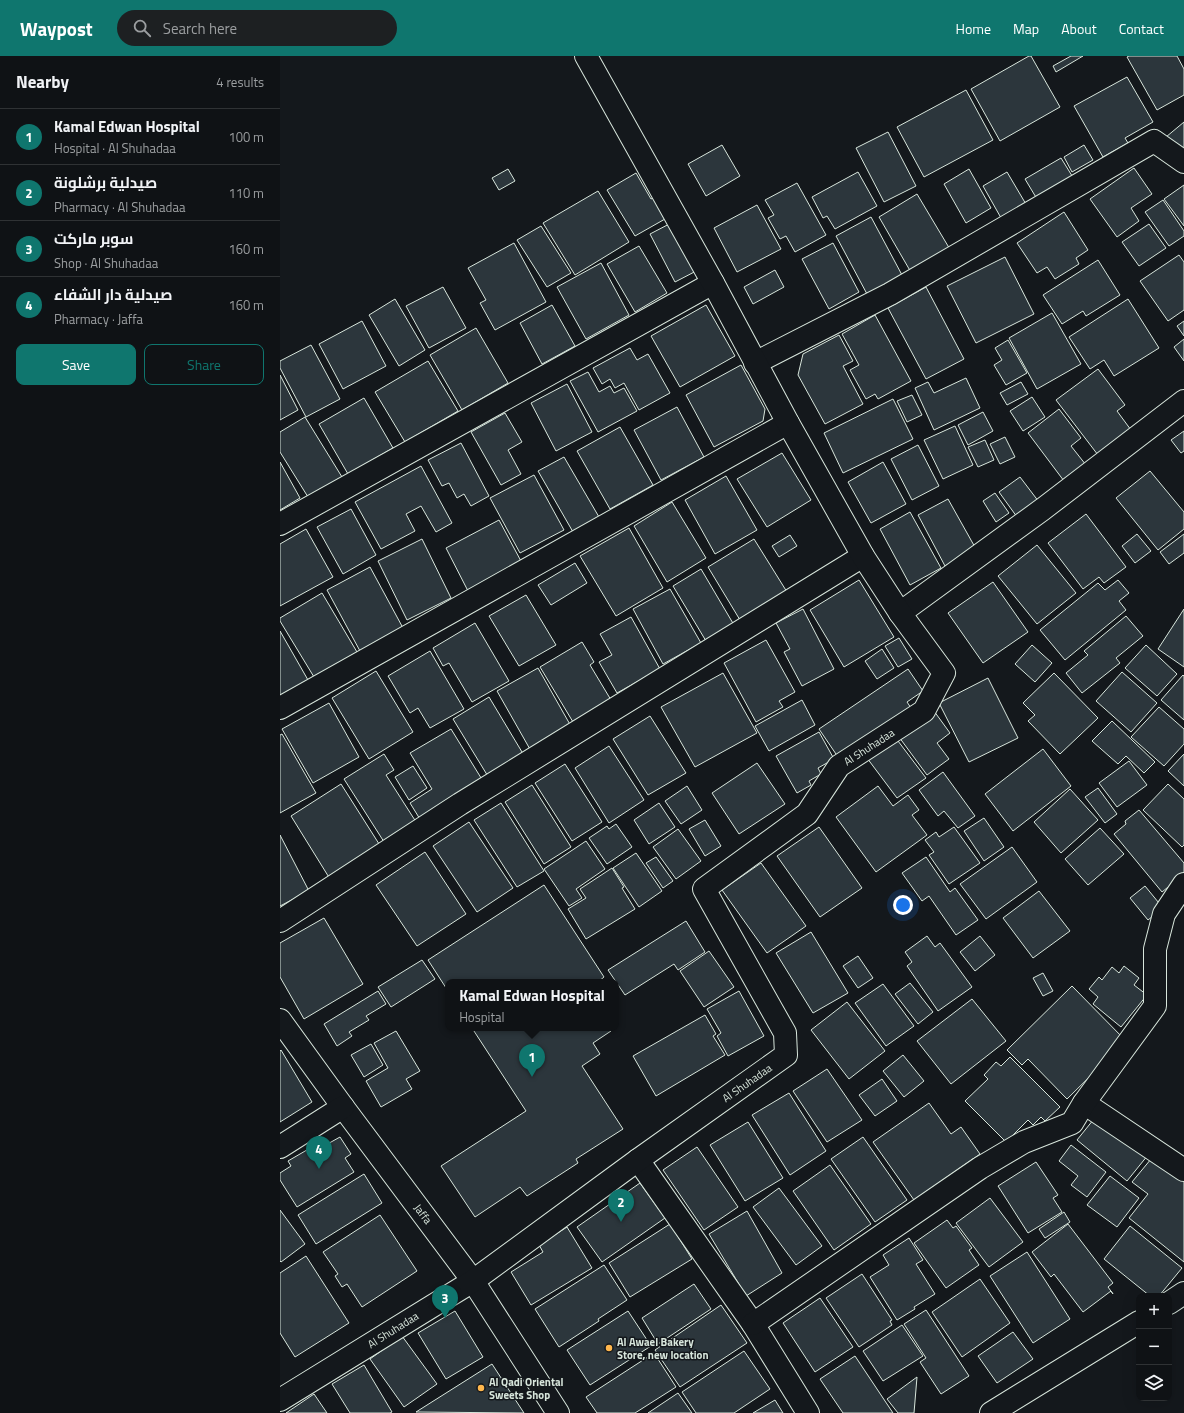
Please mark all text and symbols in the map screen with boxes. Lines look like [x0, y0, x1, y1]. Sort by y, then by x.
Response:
search box [117, 10, 397, 46]
text: Waypost [20, 14, 93, 43]
icon: search [131, 17, 153, 39]
text: Search here [163, 17, 237, 40]
text: Home [956, 18, 991, 39]
text: Map [1013, 18, 1039, 39]
text: About [1061, 18, 1097, 39]
text: Contact [1119, 18, 1164, 39]
text: Nearby [16, 69, 69, 95]
text: 4 results [216, 72, 264, 92]
text: Kamal Edwan Hospital [54, 115, 200, 138]
text: 1 [25, 127, 33, 147]
text: 100 m [228, 127, 264, 147]
text: Hospital · Al Shuhadaa [54, 138, 176, 158]
text: صيدلية برشلونة [54, 171, 157, 194]
text: 2 [25, 183, 33, 203]
text: 110 m [228, 183, 264, 203]
text: Pharmacy · Al Shuhadaa [54, 197, 186, 217]
text: سوبر ماركت [54, 227, 133, 250]
text: 3 [25, 239, 33, 259]
text: 160 m [228, 239, 264, 259]
text: Shop · Al Shuhadaa [54, 253, 158, 273]
text: صيدلية دار الشفاء [54, 283, 172, 306]
text: 4 [25, 295, 33, 315]
text: 160 m [228, 295, 264, 315]
text: Pharmacy · Jaffa [54, 309, 143, 329]
button: Save [16, 344, 136, 385]
button: Share [144, 344, 264, 385]
street label: Al Shuhadaa [841, 724, 898, 769]
your location [893, 895, 913, 915]
popup [445, 979, 619, 1031]
text: Kamal Edwan Hospital [459, 984, 605, 1007]
text: Hospital [459, 1007, 505, 1027]
pin: 1 [519, 1044, 545, 1077]
street label: Al Shuhadaa [719, 1060, 776, 1106]
pin: 4 [306, 1136, 332, 1169]
pin: 2 [608, 1189, 634, 1222]
street label: Jaffa [410, 1201, 436, 1228]
pin: 3 [432, 1285, 458, 1318]
map controls [1136, 1293, 1172, 1401]
button: + [1136, 1293, 1172, 1329]
street label: Al Shuhadaa [364, 1308, 422, 1352]
button: − [1136, 1329, 1172, 1365]
place label: Al Awael Bakery Store, new location [617, 1334, 709, 1363]
marker: Al Awael Bakery Store, new location [604, 1343, 614, 1353]
button: layers [1136, 1365, 1172, 1401]
place label: Al Qadi Oriental Sweets Shop [489, 1374, 564, 1403]
marker: Al Qadi Oriental Sweets Shop [476, 1383, 486, 1393]

